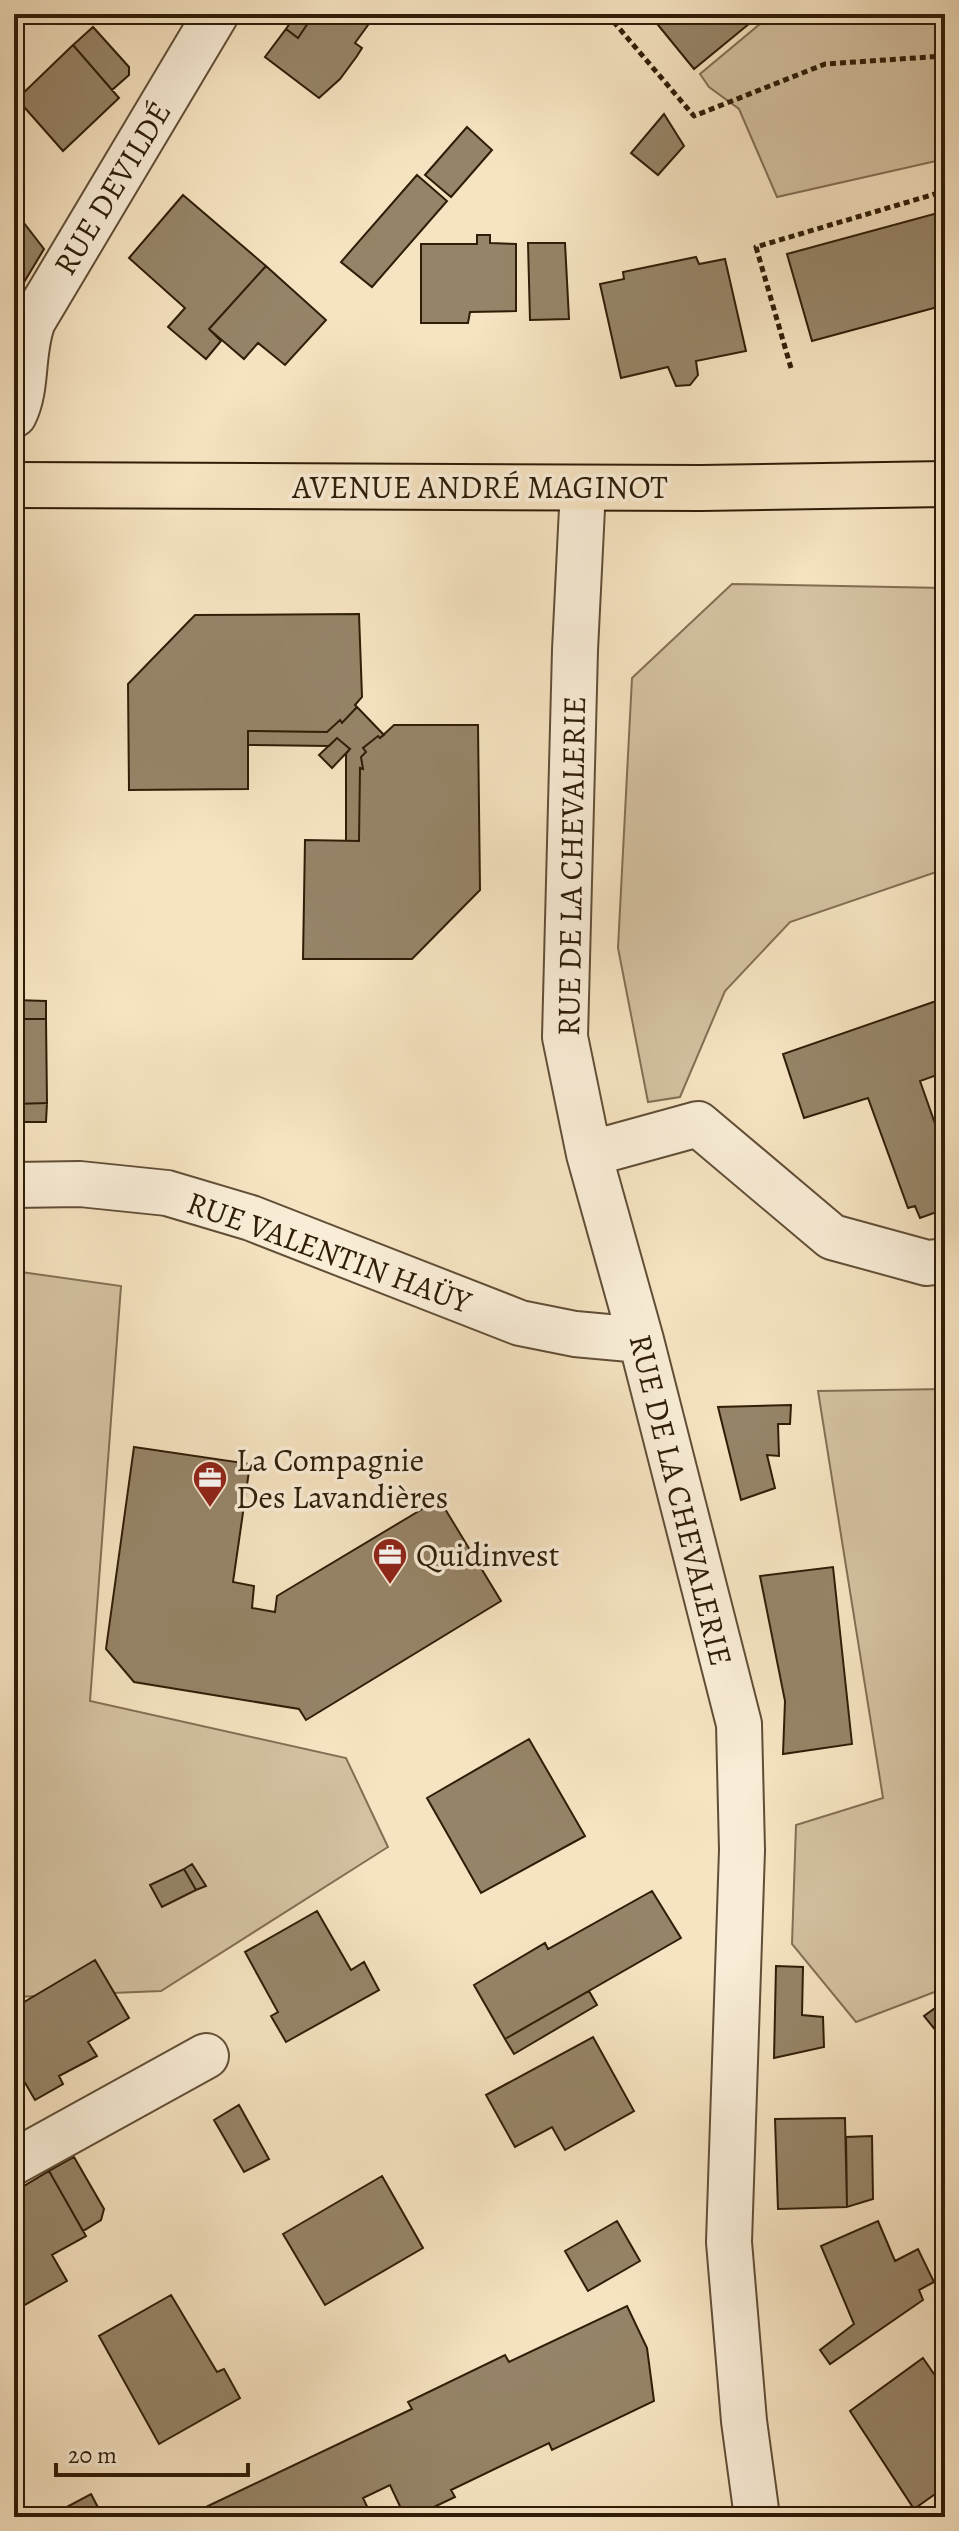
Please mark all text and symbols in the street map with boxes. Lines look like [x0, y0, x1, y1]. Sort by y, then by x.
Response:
street label: RUE DEVILDÉ [43, 93, 181, 283]
street label: AVENUE ANDRÉ MAGINOT [291, 465, 668, 509]
street label: RUE DE LA CHEVALERIE [546, 696, 596, 1036]
street label: RUE VALENTIN HAÜY [181, 1180, 478, 1324]
street label: RUE DE LA CHEVALERIE [619, 1330, 743, 1670]
place label: La Compagnie Des Lavandières [236, 1438, 448, 1519]
office icon: La Compagnie Des Lavandières [191, 1459, 229, 1509]
place label: Quidinvest [416, 1533, 559, 1577]
office icon: Quidinvest [371, 1536, 409, 1586]
scale bar [56, 2427, 248, 2477]
text: 20 m [68, 2439, 117, 2471]

